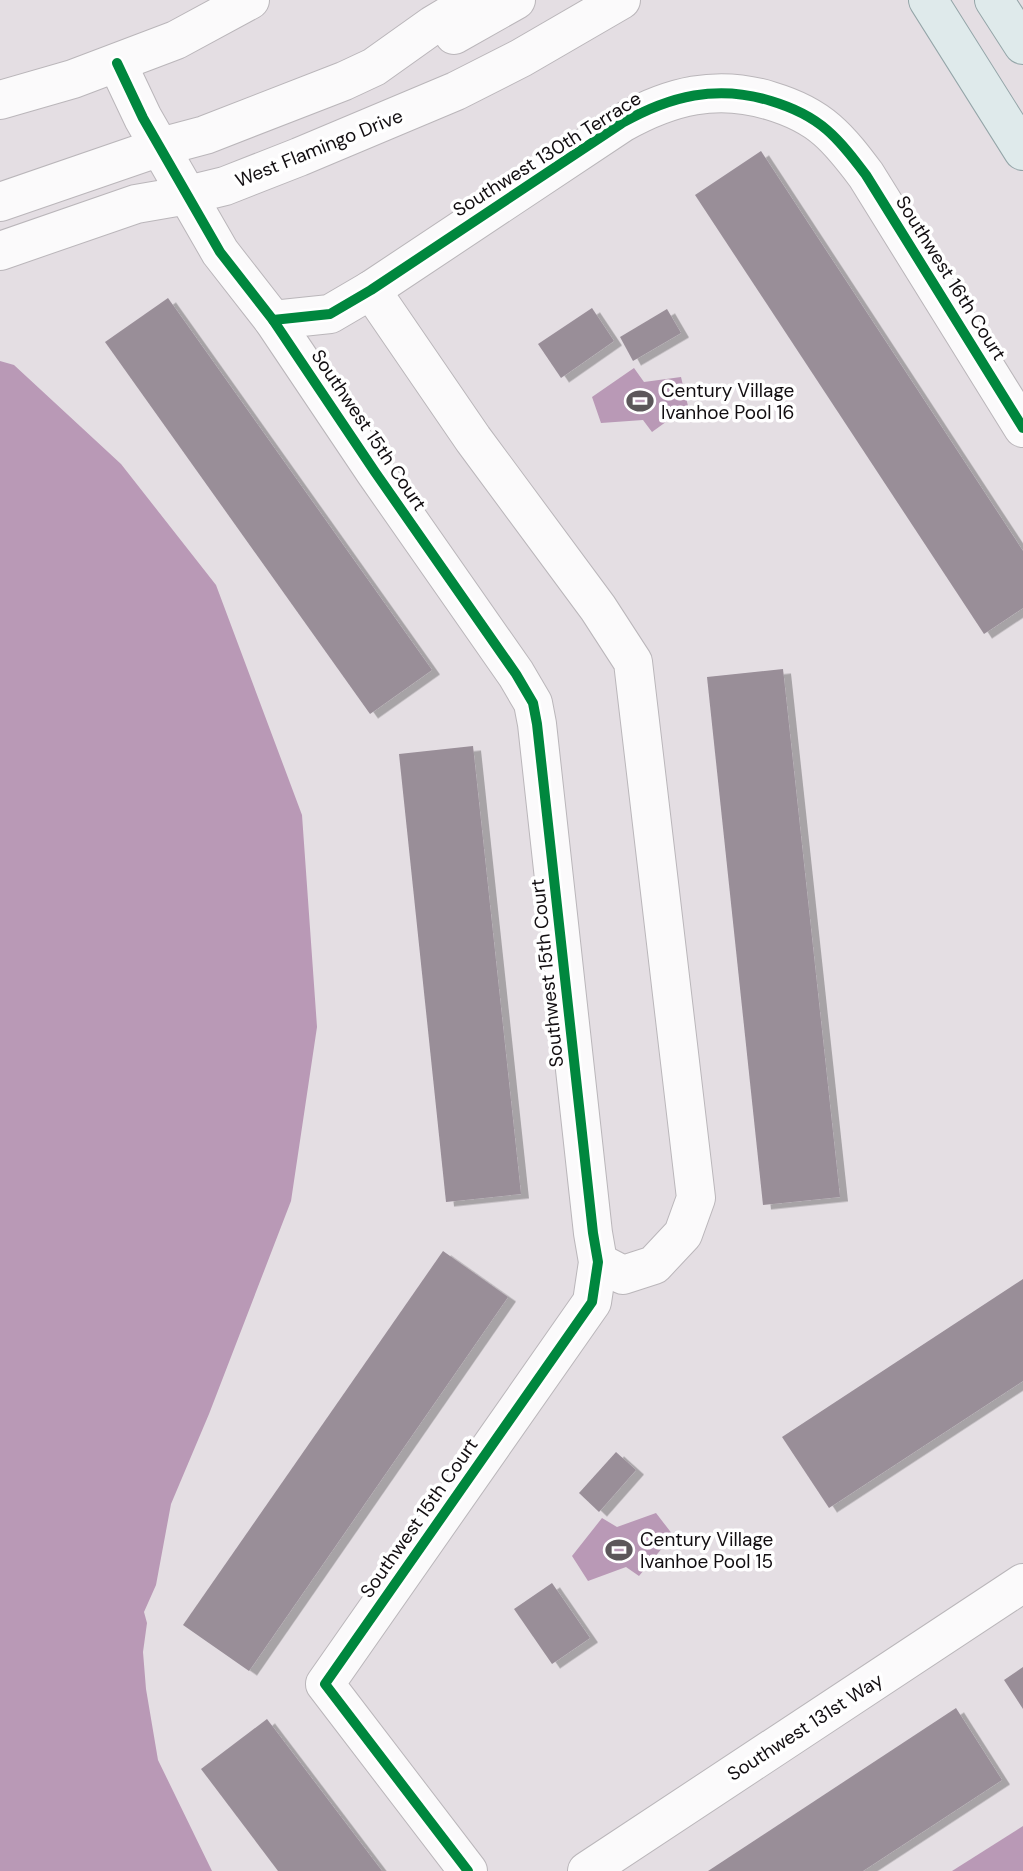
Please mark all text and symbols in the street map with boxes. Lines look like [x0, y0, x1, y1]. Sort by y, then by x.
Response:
street label: Southwest 130th Terrace [448, 86, 646, 222]
street label: West Flamingo Drive [232, 103, 406, 193]
street label: Southwest 16th Court [890, 191, 1012, 365]
street label: Southwest 15th Court [306, 345, 432, 515]
place label: Century Village Ivanhoe Pool 16 [661, 378, 794, 425]
sports icon: Century Village Ivanhoe Pool 16 [625, 386, 655, 416]
street label: Southwest 15th Court [525, 878, 569, 1068]
street label: Southwest 15th Court [354, 1433, 484, 1603]
place label: Century Village Ivanhoe Pool 15 [640, 1527, 773, 1574]
sports icon: Century Village Ivanhoe Pool 15 [604, 1535, 634, 1565]
street label: Southwest 131st Way [722, 1667, 888, 1787]

